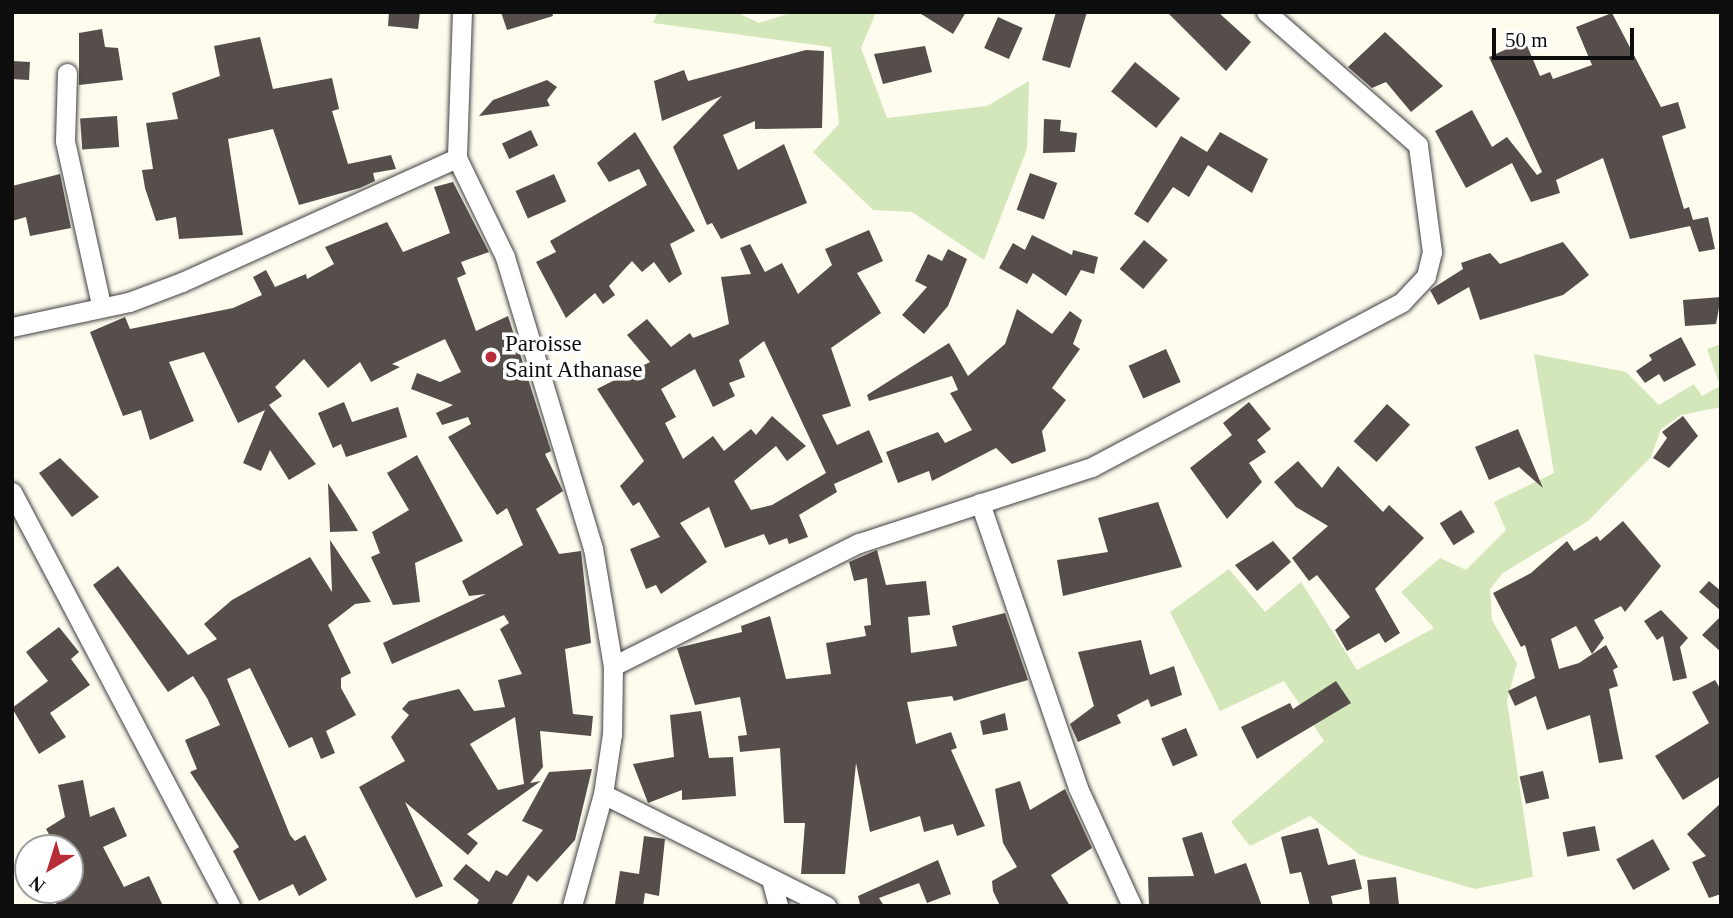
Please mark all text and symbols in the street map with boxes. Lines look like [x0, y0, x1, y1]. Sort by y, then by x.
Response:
scale bar [1495, 14, 1637, 58]
text: 50 m [1505, 28, 1548, 52]
place label: Paroisse Saint Athanase [505, 330, 644, 384]
marker: Paroisse Saint Athanase [483, 349, 499, 365]
north arrow [14, 834, 84, 904]
text: N [25, 872, 49, 897]

